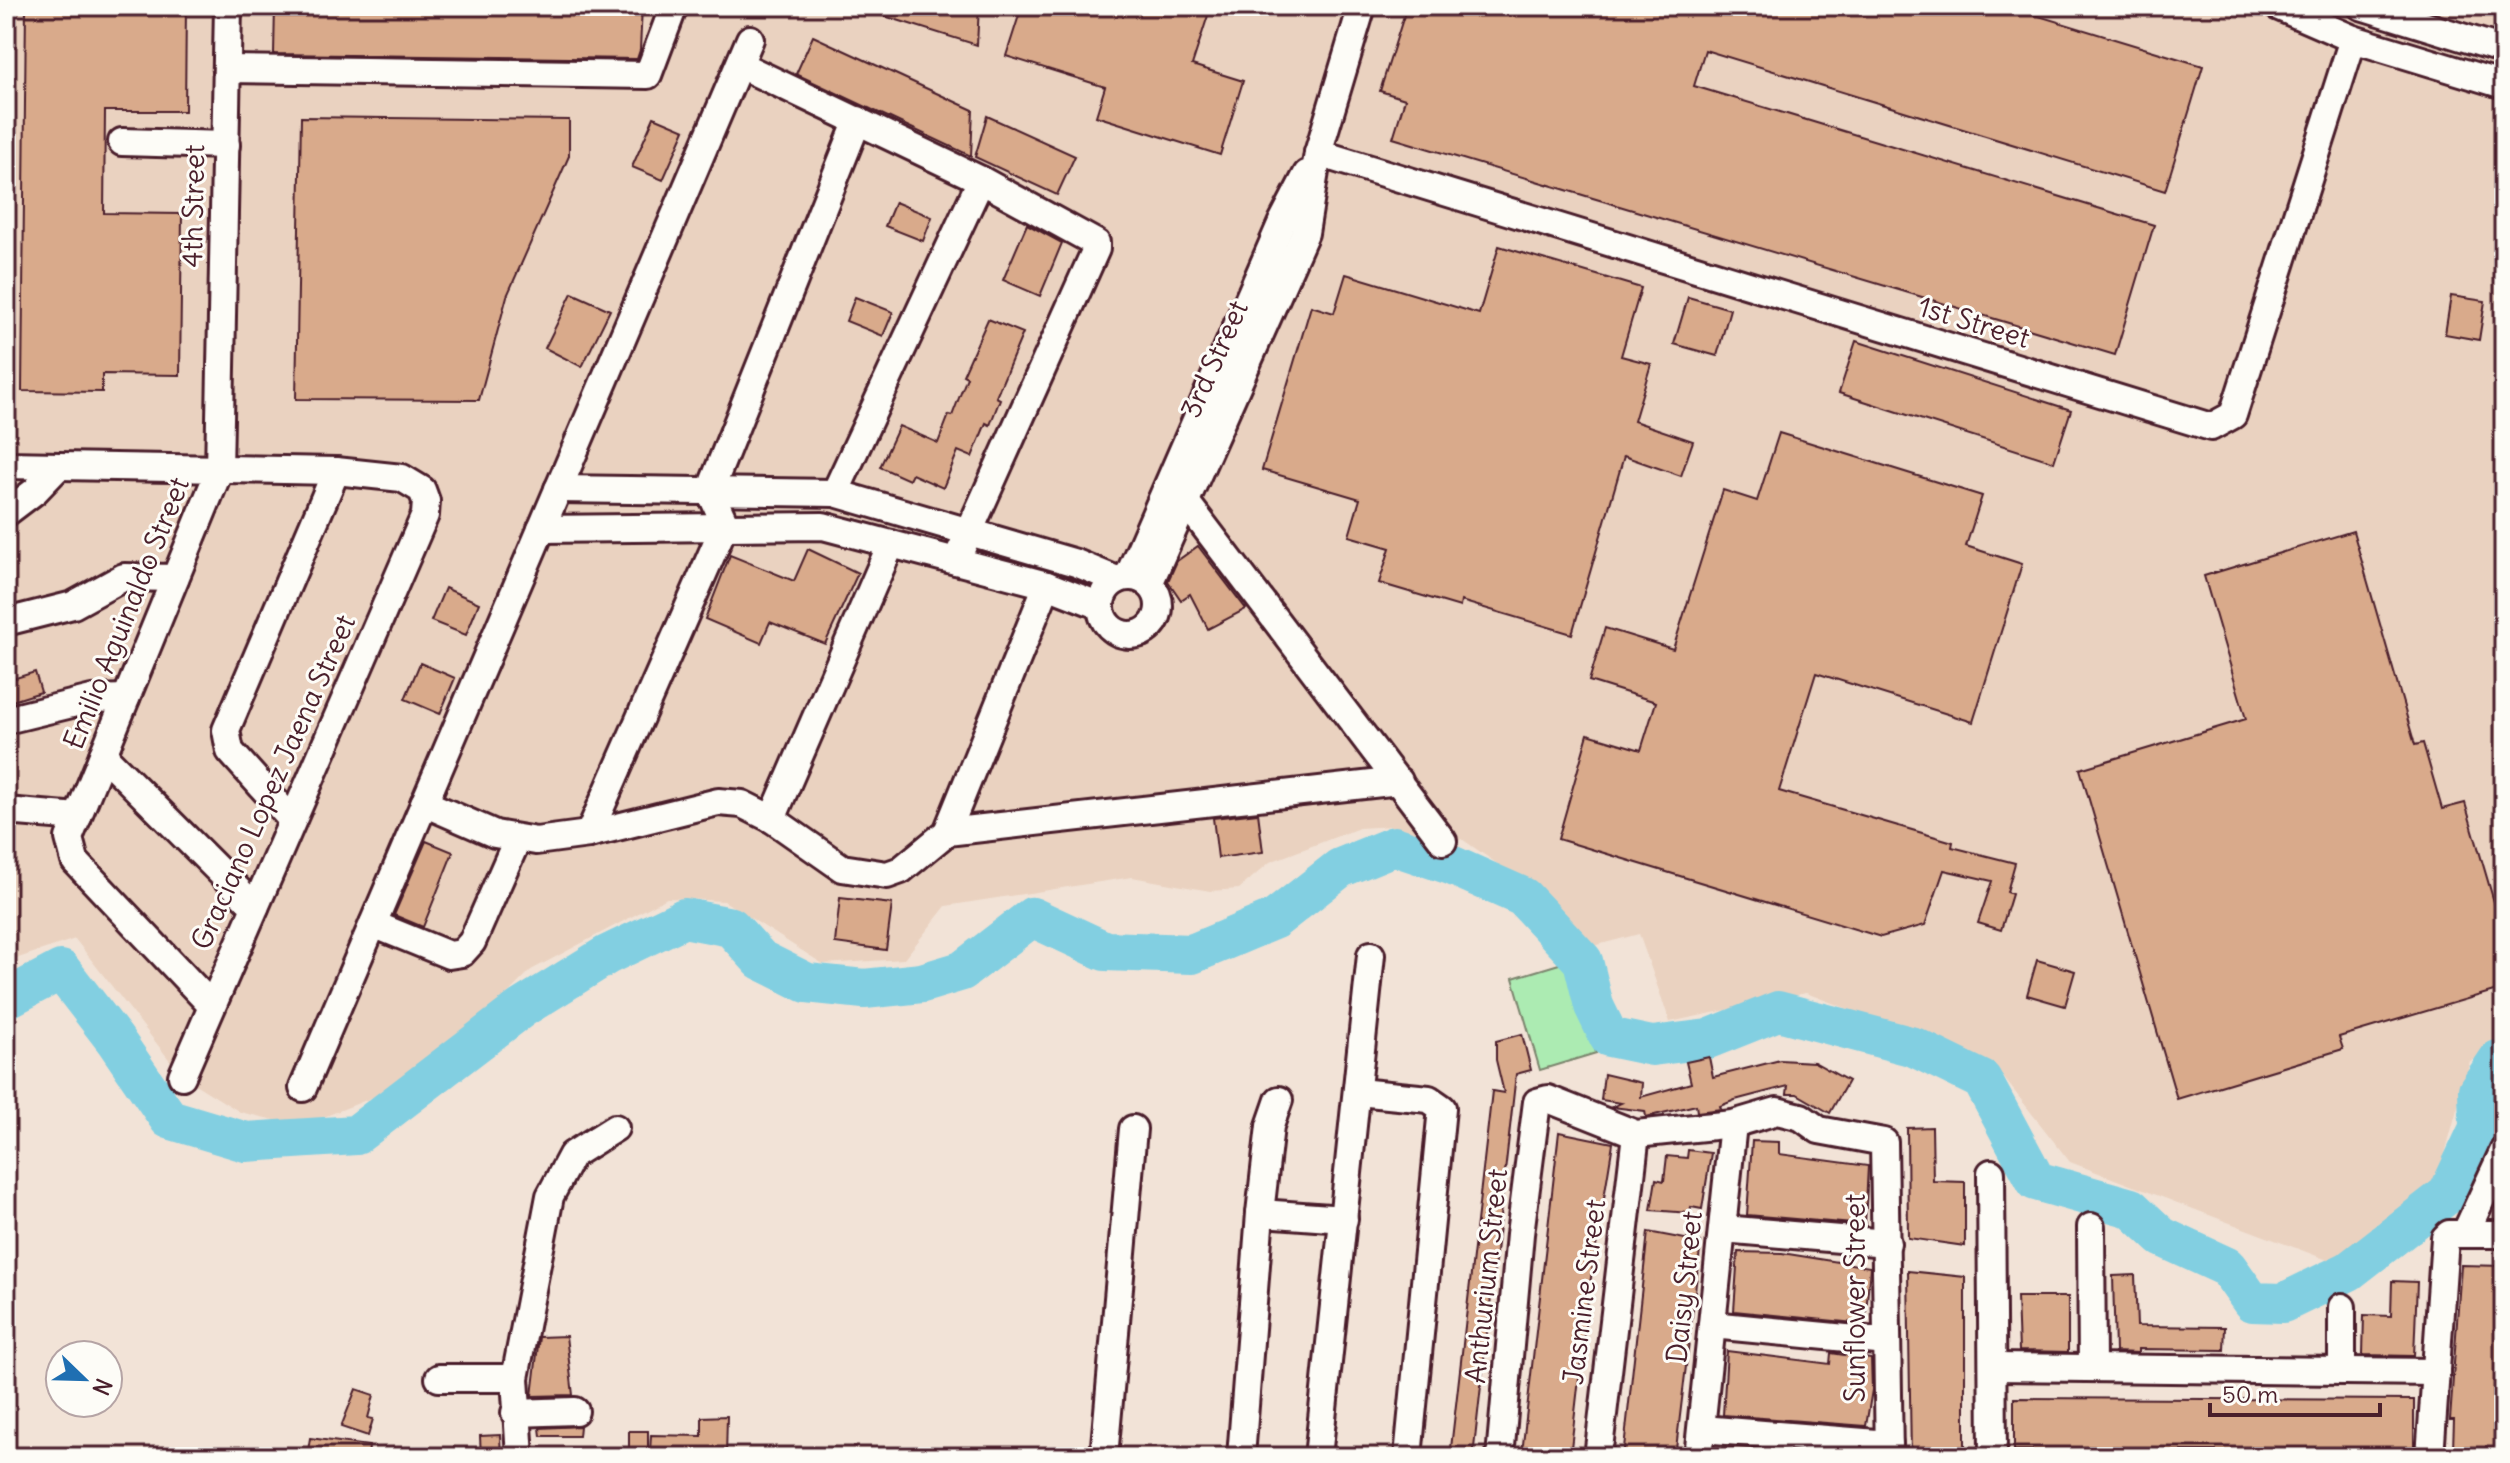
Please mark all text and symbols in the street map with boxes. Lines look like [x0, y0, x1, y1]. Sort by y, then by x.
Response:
street label: 4th Street [174, 144, 212, 268]
street label: 1st Street [1914, 288, 2034, 356]
street label: 3rd Street [1172, 295, 1256, 423]
street label: Emilio Aguinaldo Street [55, 472, 197, 754]
street label: Graciano Lopez Jaena Street [183, 609, 363, 955]
street label: Anthurium Street [1457, 1167, 1515, 1385]
street label: Sunflower Street [1837, 1193, 1873, 1403]
street label: Jasmine Street [1555, 1197, 1613, 1387]
street label: Daisy Street [1658, 1209, 1710, 1365]
north arrow [44, 1339, 124, 1419]
scale bar [2210, 1367, 2380, 1417]
text: N [87, 1374, 118, 1399]
text: 50 m [2222, 1379, 2278, 1409]

